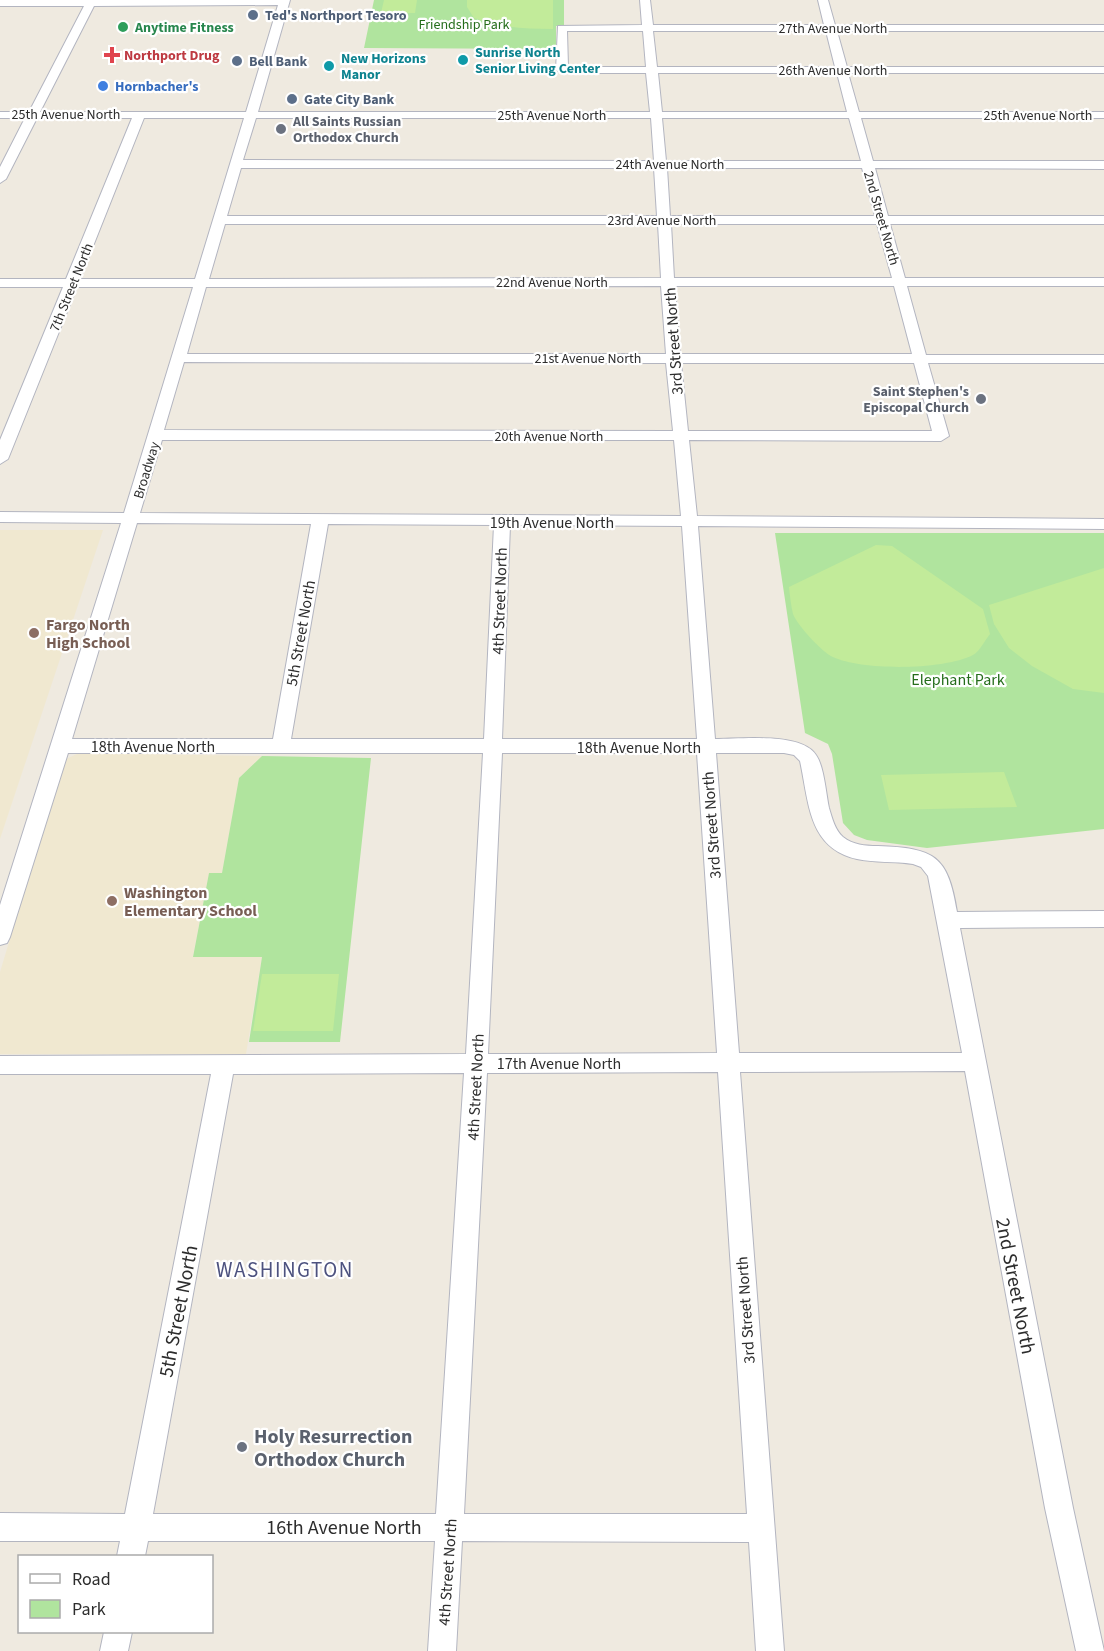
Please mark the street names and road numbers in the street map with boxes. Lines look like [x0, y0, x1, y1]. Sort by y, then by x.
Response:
street label: 27th Avenue North [779, 19, 887, 39]
street label: 26th Avenue North [779, 61, 887, 81]
street label: 25th Avenue North [12, 105, 120, 125]
street label: 25th Avenue North [498, 106, 606, 126]
street label: 25th Avenue North [984, 106, 1092, 126]
street label: 24th Avenue North [616, 155, 724, 175]
street label: 2nd Street North [858, 169, 904, 268]
street label: 23rd Avenue North [607, 211, 717, 231]
street label: 7th Street North [45, 240, 99, 335]
street label: 22nd Avenue North [496, 273, 608, 293]
street label: 3rd Street North [659, 287, 689, 395]
street label: 21st Avenue North [535, 349, 641, 369]
street label: 20th Avenue North [495, 427, 603, 447]
street label: Broadway [129, 439, 165, 501]
street label: 19th Avenue North [490, 512, 614, 534]
street label: 4th Street North [487, 547, 513, 655]
street label: 5th Street North [281, 578, 321, 688]
street label: 18th Avenue North [91, 736, 215, 758]
street label: 18th Avenue North [577, 737, 701, 759]
street label: 3rd Street North [697, 771, 727, 879]
street label: 4th Street North [462, 1033, 490, 1141]
street label: 17th Avenue North [497, 1053, 621, 1075]
street label: 2nd Street North [988, 1216, 1042, 1357]
street label: 5th Street North [152, 1243, 206, 1380]
street label: 3rd Street North [731, 1256, 761, 1364]
street label: 16th Avenue North [266, 1514, 422, 1542]
street label: 4th Street North [433, 1518, 463, 1626]

